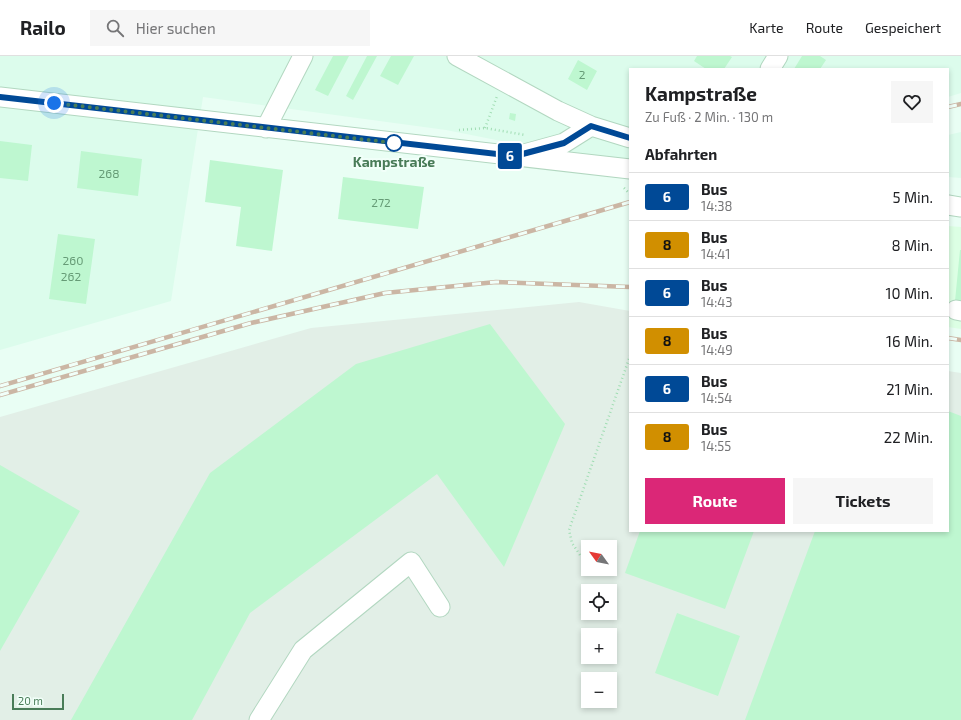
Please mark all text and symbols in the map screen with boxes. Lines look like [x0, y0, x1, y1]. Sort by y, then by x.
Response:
search box [90, 10, 370, 46]
text: Railo [20, 16, 66, 39]
icon: search [104, 17, 126, 39]
text: Hier suchen [136, 19, 216, 37]
text: Karte [749, 19, 784, 36]
text: Route [806, 19, 843, 36]
text: Gespeichert [865, 19, 941, 36]
house number: 2 [579, 67, 586, 81]
button: heart [891, 81, 933, 123]
text: Kampstraße [645, 82, 757, 105]
your location [44, 93, 64, 113]
text: Zu Fuß · 2 Min. · 130 m [645, 109, 773, 125]
marker: Kampstraße [385, 134, 403, 152]
line badge: 6 [497, 143, 523, 169]
text: Abfahrten [645, 145, 717, 163]
text: 6 [506, 147, 514, 164]
place label: Kampstraße [353, 153, 435, 170]
house number: 268 [99, 166, 119, 180]
text: Bus [701, 180, 727, 198]
text: 6 [663, 188, 671, 205]
text: 5 Min. [893, 188, 933, 206]
house number: 272 [371, 195, 391, 209]
text: 14:38 [701, 198, 732, 214]
text: Bus [701, 228, 727, 246]
text: 8 [663, 236, 671, 253]
text: 8 Min. [892, 236, 933, 254]
text: 14:41 [701, 246, 730, 262]
house number: 260 [63, 253, 83, 267]
house number: 262 [61, 269, 81, 283]
text: Bus [701, 276, 727, 294]
text: 6 [663, 284, 671, 301]
text: 10 Min. [886, 284, 933, 302]
text: 14:43 [701, 294, 732, 310]
text: Bus [701, 324, 727, 342]
text: 8 [663, 332, 671, 349]
text: 16 Min. [886, 332, 933, 350]
text: 14:49 [701, 342, 733, 358]
text: Bus [701, 372, 727, 390]
text: 6 [663, 380, 671, 397]
text: 21 Min. [886, 380, 933, 398]
text: 14:54 [701, 390, 732, 406]
text: Bus [701, 420, 727, 438]
text: 8 [663, 428, 671, 445]
text: 22 Min. [884, 428, 933, 446]
text: 14:55 [701, 438, 731, 454]
button: Route [645, 478, 785, 524]
button: Tickets [793, 478, 933, 524]
north arrow [581, 540, 617, 576]
map controls [581, 540, 617, 708]
button: locate [581, 584, 617, 620]
button: + [581, 628, 617, 664]
button: − [581, 672, 617, 708]
scale bar [12, 692, 64, 711]
text: 20 m [18, 694, 43, 707]

